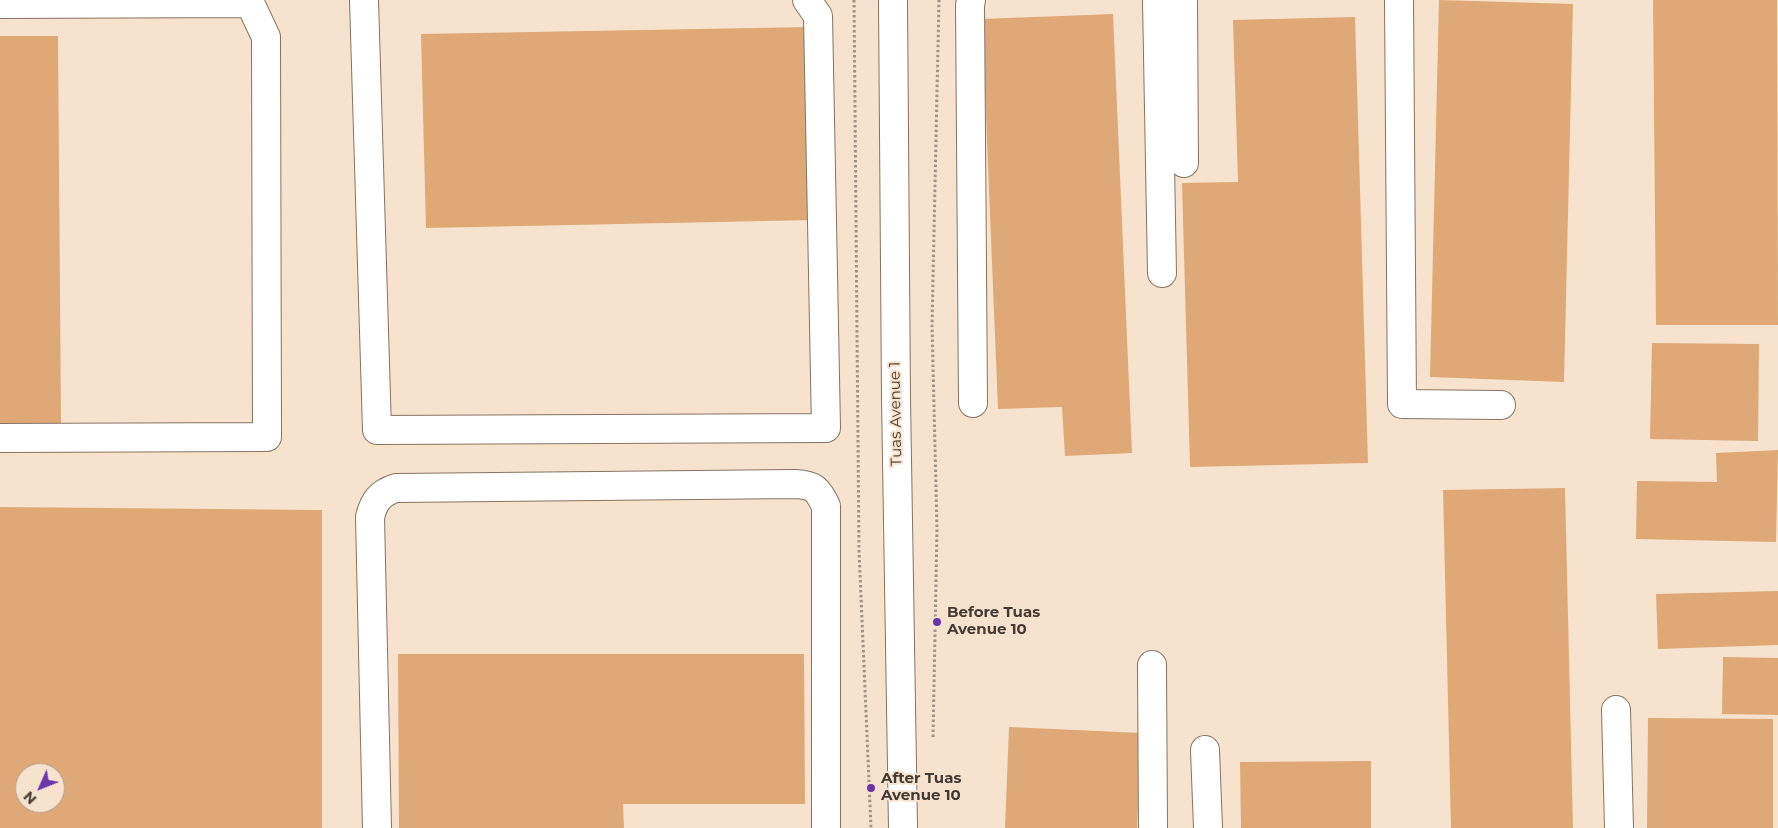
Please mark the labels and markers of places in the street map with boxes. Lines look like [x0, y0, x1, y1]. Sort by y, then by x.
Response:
place label: Before Tuas Avenue 10 [947, 604, 1040, 639]
marker: Before Tuas Avenue 10 [931, 616, 943, 628]
place label: After Tuas Avenue 10 [881, 770, 961, 805]
marker: After Tuas Avenue 10 [865, 782, 877, 794]

